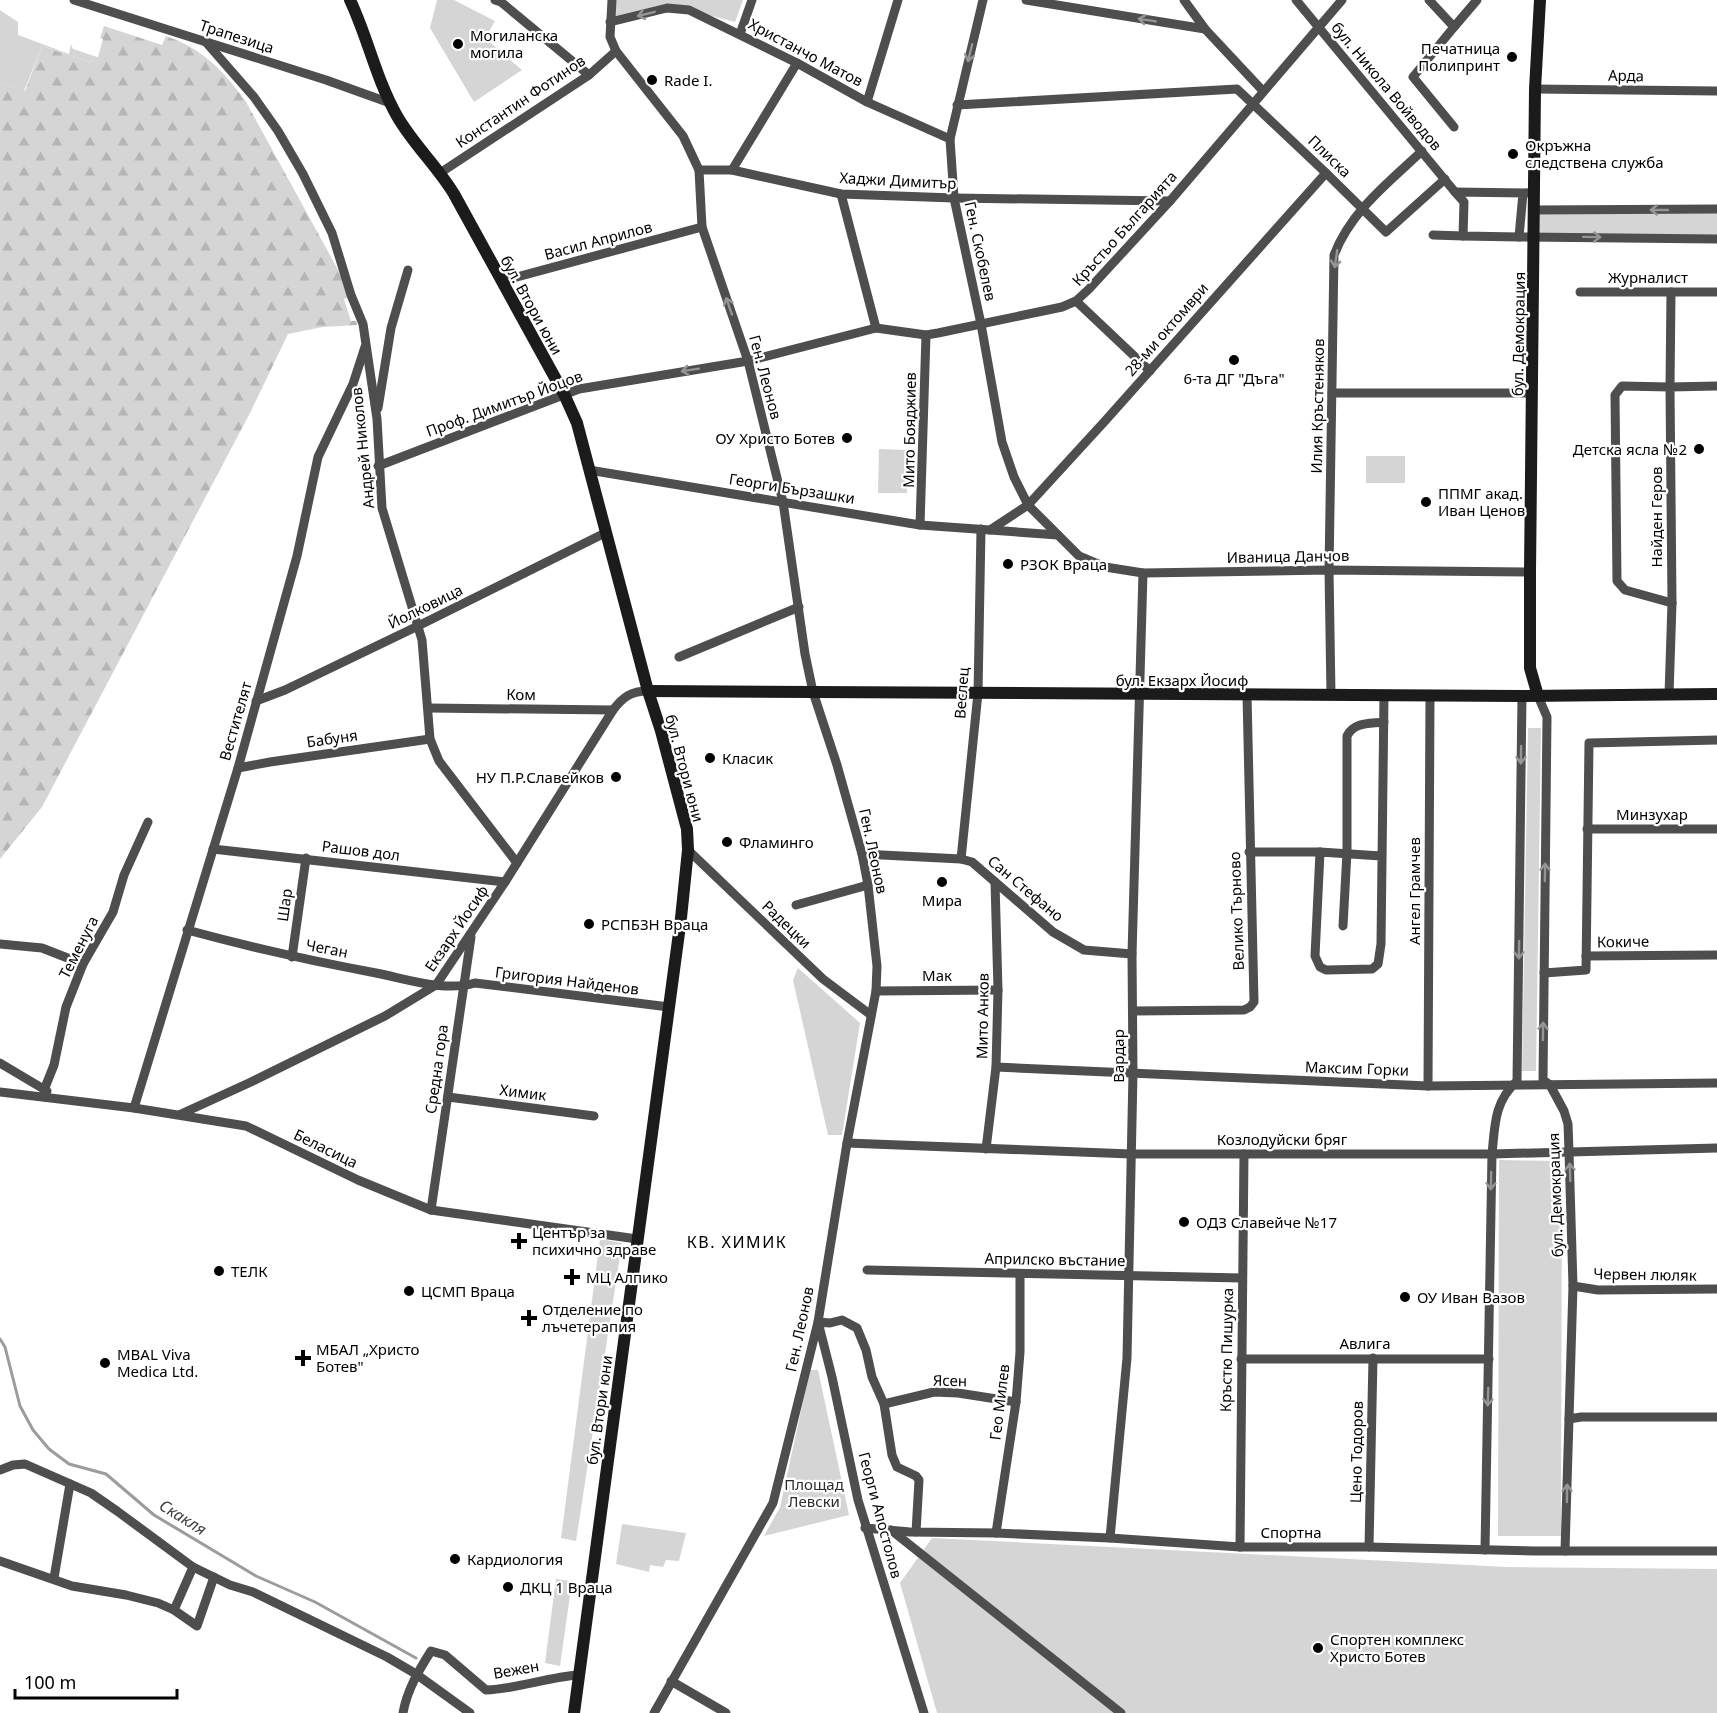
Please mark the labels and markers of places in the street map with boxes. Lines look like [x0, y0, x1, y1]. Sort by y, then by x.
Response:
place label: Могиланска могила [470, 25, 558, 62]
marker: Могиланска могила [451, 37, 465, 51]
place label: Печатница Полипринт [1418, 38, 1500, 75]
marker: Печатница Полипринт [1505, 50, 1519, 64]
place label: Rade I. [664, 70, 712, 90]
marker: Rade I. [645, 73, 659, 87]
place label: Окръжна следствена служба [1525, 135, 1663, 172]
marker: Окръжна следствена служба [1506, 147, 1520, 161]
marker: 6-та ДГ "Дъга" [1227, 353, 1241, 367]
place label: 6-та ДГ "Дъга" [1183, 368, 1285, 388]
place label: ОУ Христо Ботев [715, 428, 835, 448]
marker: ОУ Христо Ботев [840, 431, 854, 445]
place label: Детска ясла №2 [1573, 439, 1687, 459]
marker: Детска ясла №2 [1692, 442, 1706, 456]
place label: ППМГ акад. Иван Ценов [1438, 483, 1525, 520]
marker: ППМГ акад. Иван Ценов [1419, 495, 1433, 509]
place label: РЗОК Враца [1020, 554, 1107, 574]
marker: РЗОК Враца [1001, 557, 1015, 571]
place label: Класик [722, 748, 773, 768]
marker: Класик [703, 751, 717, 765]
place label: НУ П.Р.Славейков [476, 767, 604, 787]
marker: НУ П.Р.Славейков [609, 770, 623, 784]
place label: Фламинго [739, 832, 814, 852]
marker: Фламинго [720, 835, 734, 849]
marker: Мира [935, 875, 949, 889]
place label: Мира [922, 890, 962, 910]
place label: РСПБЗН Враца [601, 914, 708, 934]
marker: РСПБЗН Враца [582, 917, 596, 931]
place label: ОДЗ Славейче №17 [1196, 1212, 1337, 1232]
marker: ОДЗ Славейче №17 [1177, 1215, 1191, 1229]
place label: Център за психично здраве [532, 1222, 656, 1259]
marker: Център за психично здраве [510, 1232, 528, 1250]
place label: ТЕЛК [231, 1261, 268, 1281]
marker: ТЕЛК [212, 1264, 226, 1278]
place label: МЦ Алпико [586, 1267, 668, 1287]
marker: МЦ Алпико [563, 1268, 581, 1286]
place label: ЦСМП Враца [421, 1281, 515, 1301]
marker: ЦСМП Враца [402, 1284, 416, 1298]
place label: ОУ Иван Вазов [1417, 1287, 1525, 1307]
marker: ОУ Иван Вазов [1398, 1290, 1412, 1304]
place label: Отделение по лъчетерапия [542, 1299, 643, 1336]
marker: Отделение по лъчетерапия [520, 1309, 538, 1327]
place label: МБАЛ „Христо Ботев" [316, 1339, 419, 1376]
place label: MBAL Viva Medica Ltd. [117, 1344, 198, 1381]
marker: МБАЛ „Христо Ботев" [294, 1349, 312, 1367]
marker: MBAL Viva Medica Ltd. [98, 1356, 112, 1370]
place label: Кардиология [467, 1549, 563, 1569]
marker: Кардиология [448, 1552, 462, 1566]
place label: ДКЦ 1 Враца [520, 1577, 613, 1597]
marker: ДКЦ 1 Враца [501, 1580, 515, 1594]
place label: Спортен комплекс Христо Ботев [1330, 1629, 1464, 1666]
marker: Спортен комплекс Христо Ботев [1311, 1641, 1325, 1655]

